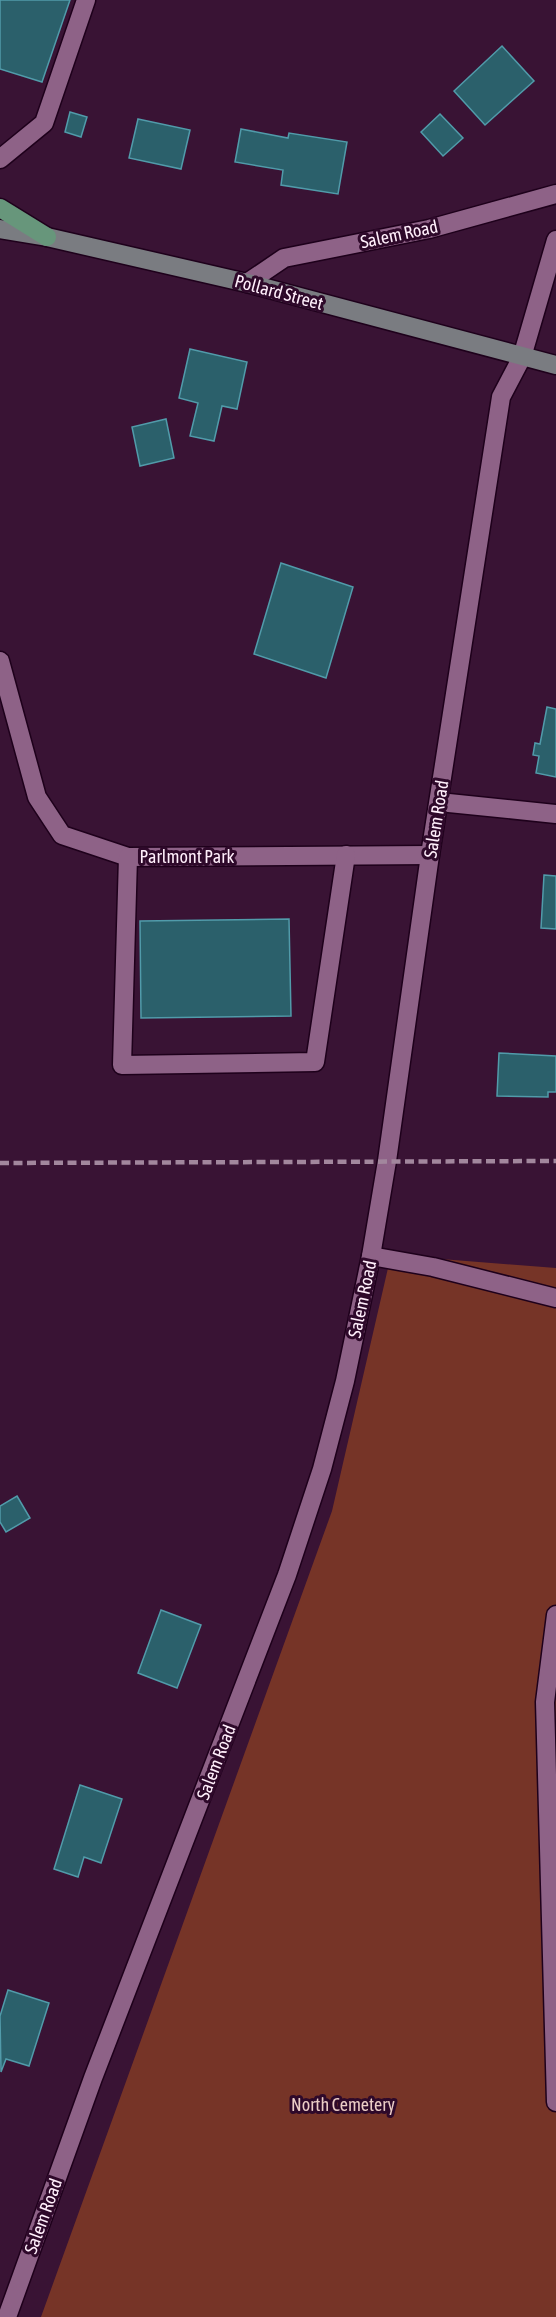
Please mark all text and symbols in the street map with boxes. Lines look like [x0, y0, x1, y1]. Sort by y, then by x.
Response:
street label: Salem Road [358, 216, 440, 252]
street label: Pollard Street [232, 270, 326, 314]
street label: Salem Road [419, 779, 453, 859]
street label: Parlmont Park [140, 846, 234, 867]
street label: Salem Road [344, 1258, 380, 1340]
street label: Salem Road [192, 1722, 240, 1802]
park label: North Cemetery [291, 2094, 395, 2115]
street label: Salem Road [20, 2176, 66, 2256]

